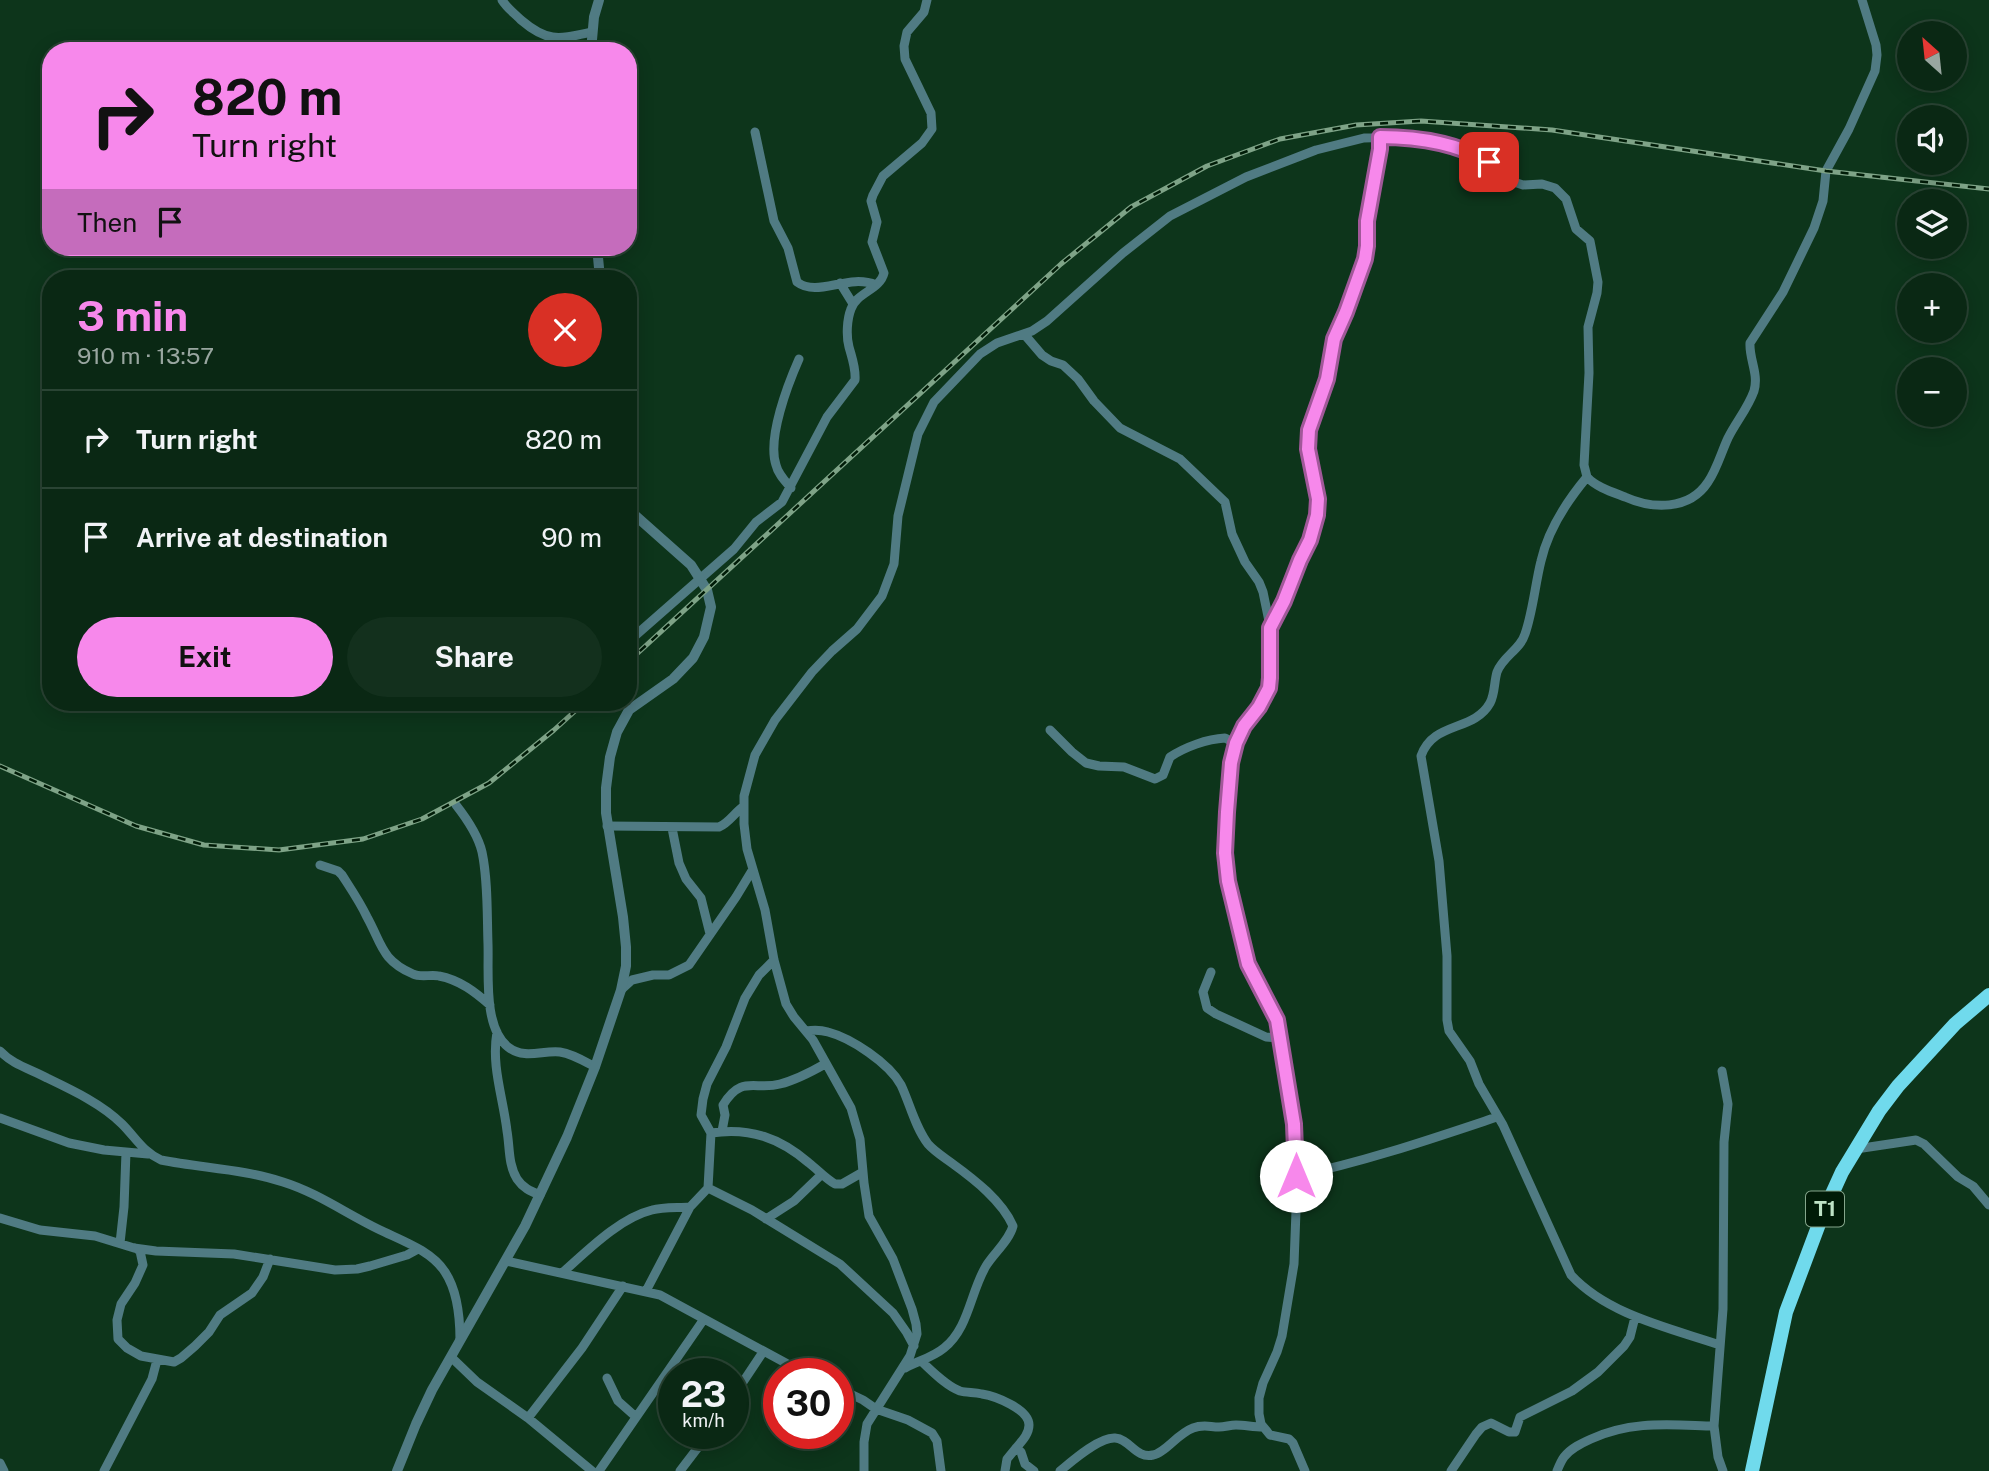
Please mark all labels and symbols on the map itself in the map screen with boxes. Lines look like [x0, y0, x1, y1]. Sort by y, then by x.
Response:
north arrow [1897, 21, 1967, 91]
pin [1459, 132, 1519, 192]
position arrow [1259, 1139, 1333, 1213]
road number: T1 [1806, 1192, 1844, 1226]
speed limit sign: 30 [763, 1358, 854, 1449]

